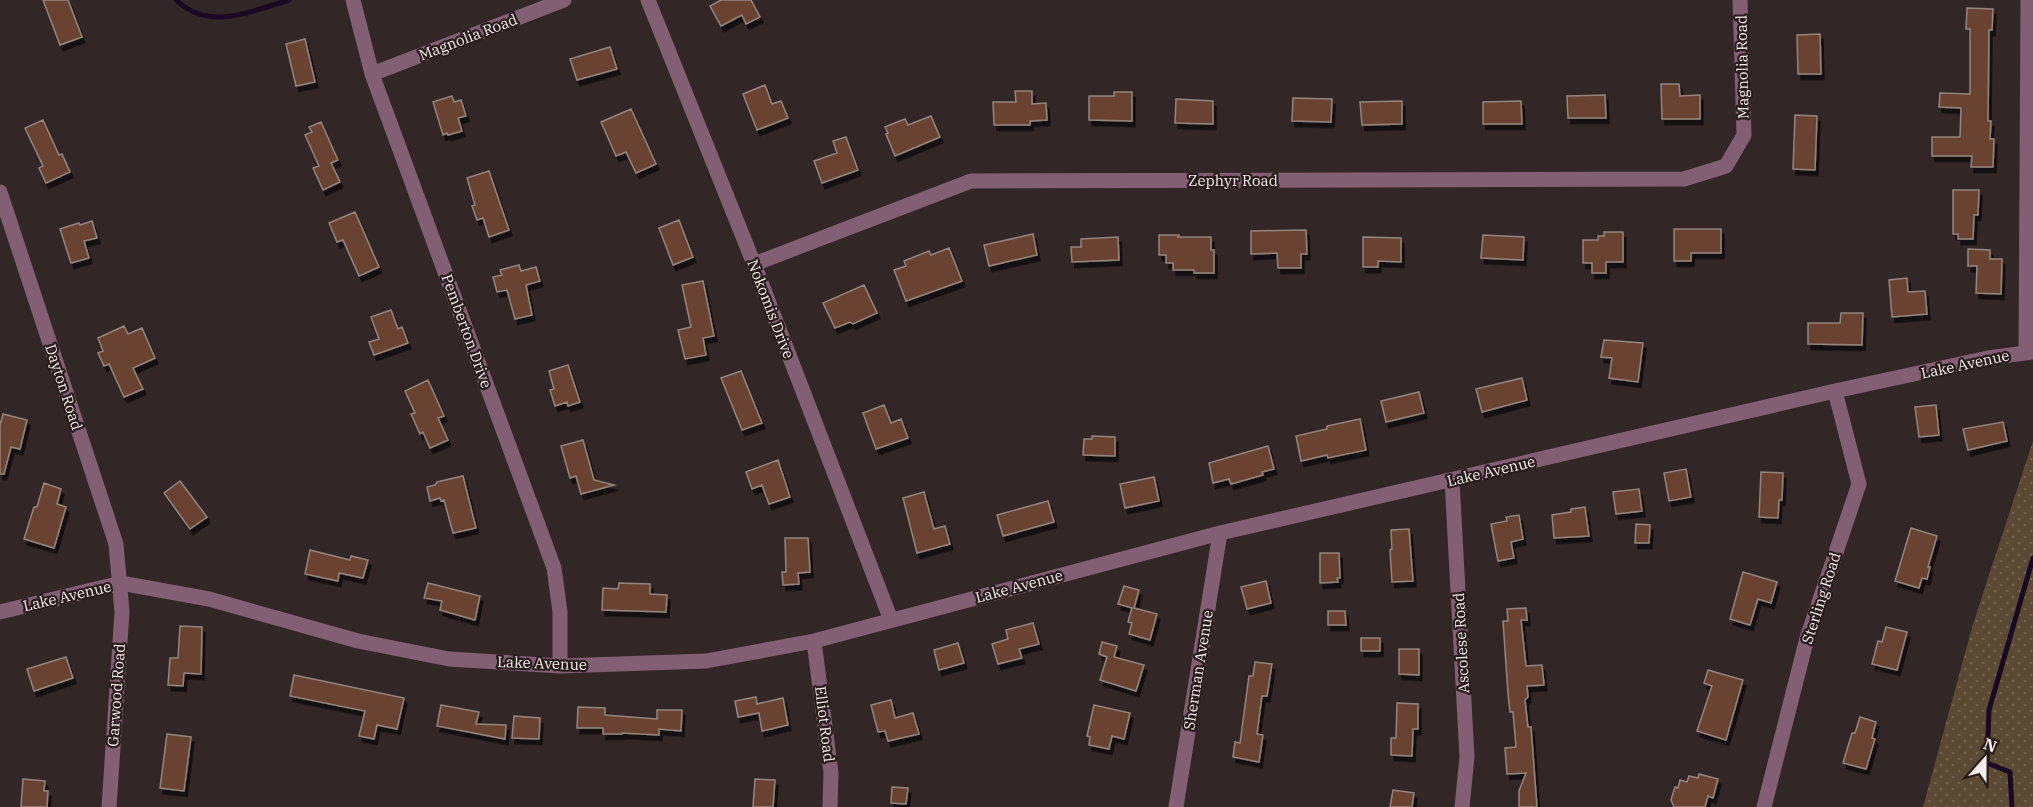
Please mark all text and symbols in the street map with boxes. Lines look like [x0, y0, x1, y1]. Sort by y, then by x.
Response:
street label: Magnolia Road [416, 9, 520, 65]
street label: Magnolia Road [1732, 15, 1752, 119]
street label: Zephyr Road [1188, 171, 1278, 190]
street label: Nokomis Drive [743, 257, 799, 361]
street label: Pemberton Drive [438, 271, 496, 391]
street label: Dayton Road [41, 342, 87, 432]
street label: Lake Avenue [1919, 345, 2011, 383]
street label: Lake Avenue [1445, 452, 1537, 490]
street label: Sterling Road [1797, 550, 1845, 646]
street label: Lake Avenue [973, 565, 1065, 607]
street label: Lake Avenue [21, 577, 113, 615]
street label: Ascolese Road [1449, 592, 1473, 694]
street label: Sherman Avenue [1179, 609, 1217, 731]
street label: Garwood Road [103, 643, 129, 747]
street label: Lake Avenue [497, 652, 587, 674]
street label: Elliot Road [811, 685, 839, 763]
north arrow [1955, 729, 2015, 789]
text: N [1981, 733, 2000, 757]

